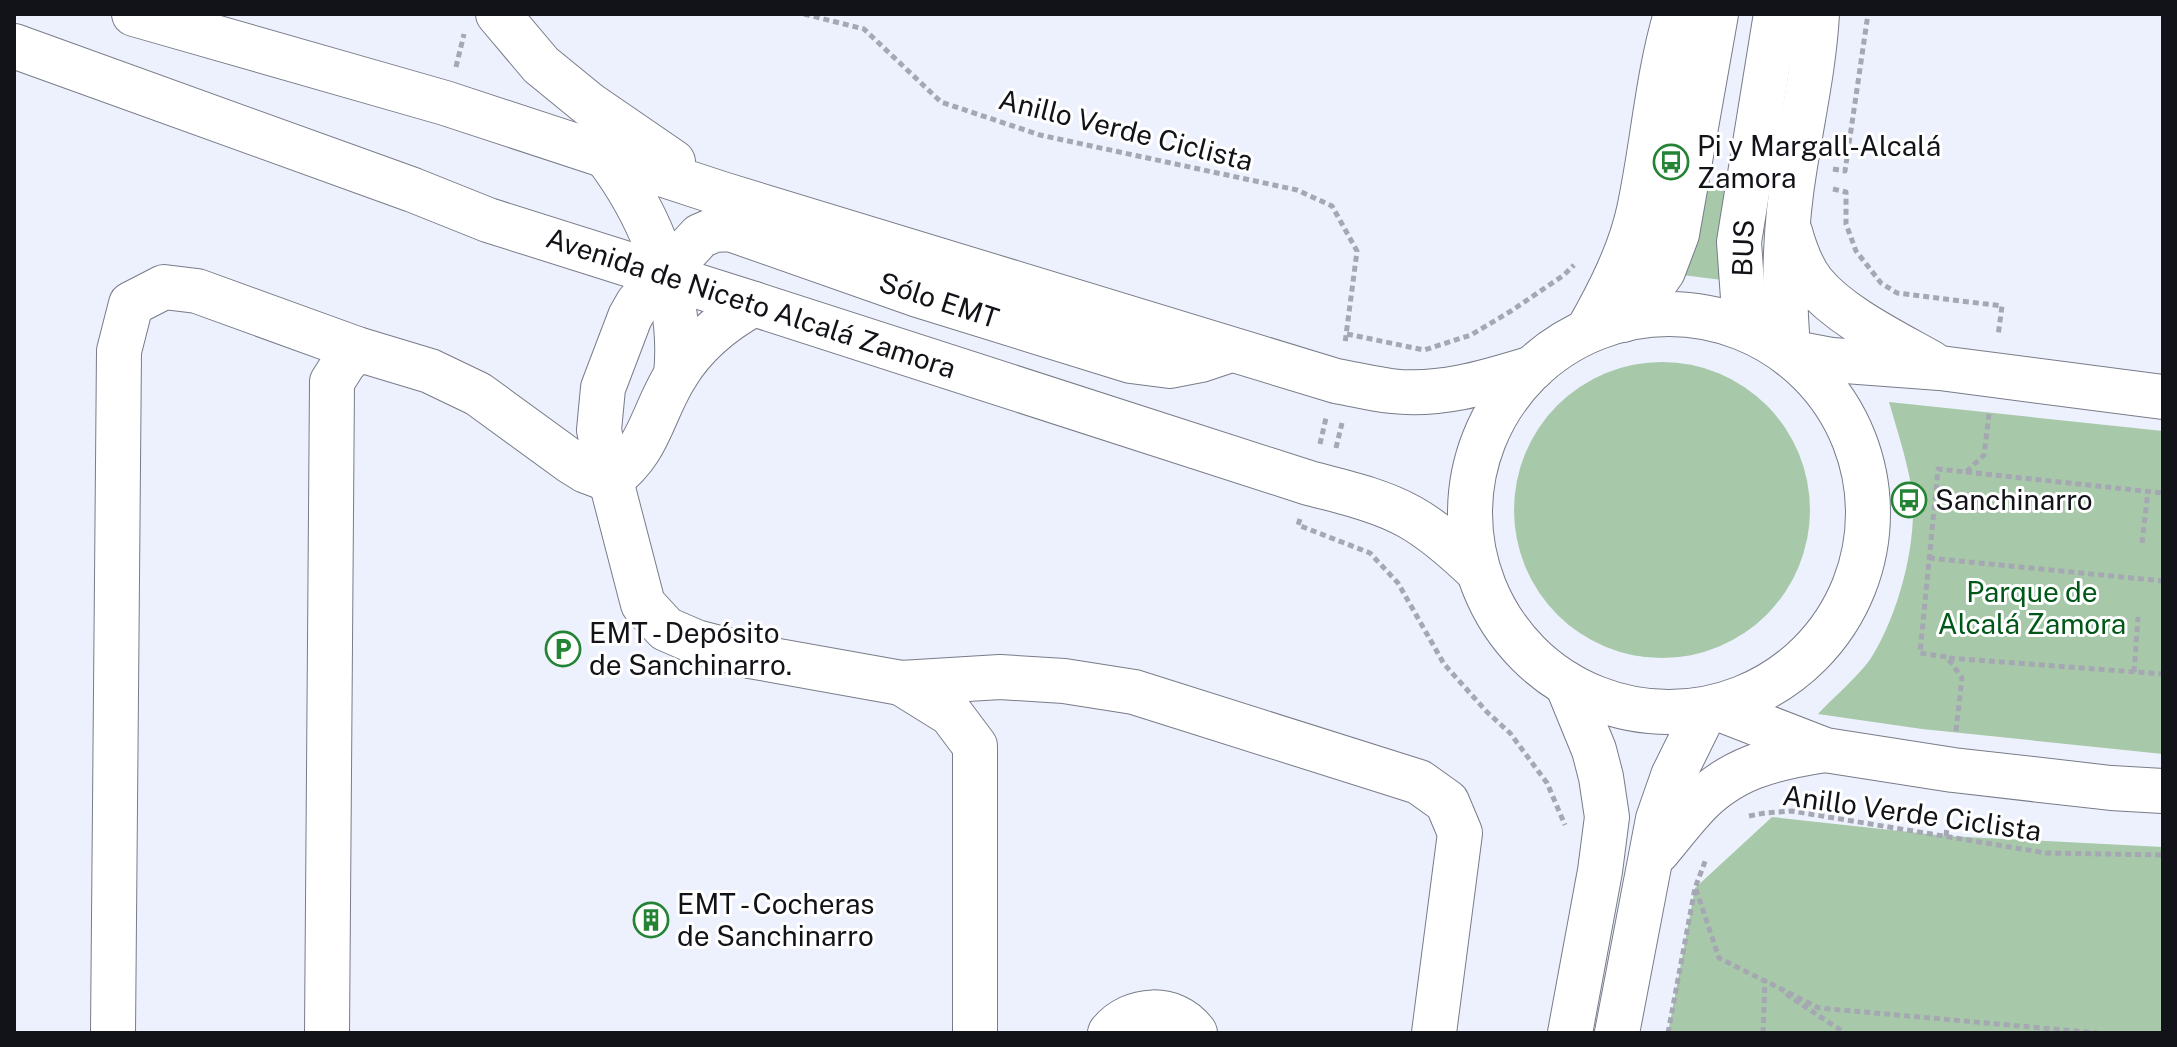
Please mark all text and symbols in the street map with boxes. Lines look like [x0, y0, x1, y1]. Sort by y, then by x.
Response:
street label: Anillo Verde Ciclista [996, 82, 1257, 177]
place label: Pi y Margall-Alcalá Zamora [1697, 129, 1941, 194]
bus stop icon: Pi y Margall-Alcalá Zamora [1652, 143, 1690, 181]
street label: BUS [1725, 219, 1760, 277]
street label: Avenida de Niceto Alcalá Zamora [542, 221, 960, 384]
street label: Sólo EMT [875, 265, 1003, 334]
bus stop icon: Sanchinarro [1890, 481, 1928, 519]
place label: Sanchinarro [1935, 483, 2093, 516]
park label: Parque de Alcalá Zamora [1938, 575, 2126, 640]
place label: EMT - Depósito de Sanchinarro. [589, 616, 792, 681]
parking icon: EMT - Depósito de Sanchinarro. [544, 630, 582, 668]
street label: Anillo Verde Ciclista [1781, 778, 2043, 847]
place label: EMT - Cocheras de Sanchinarro [677, 887, 875, 952]
building icon: EMT - Cocheras de Sanchinarro [632, 901, 670, 939]

